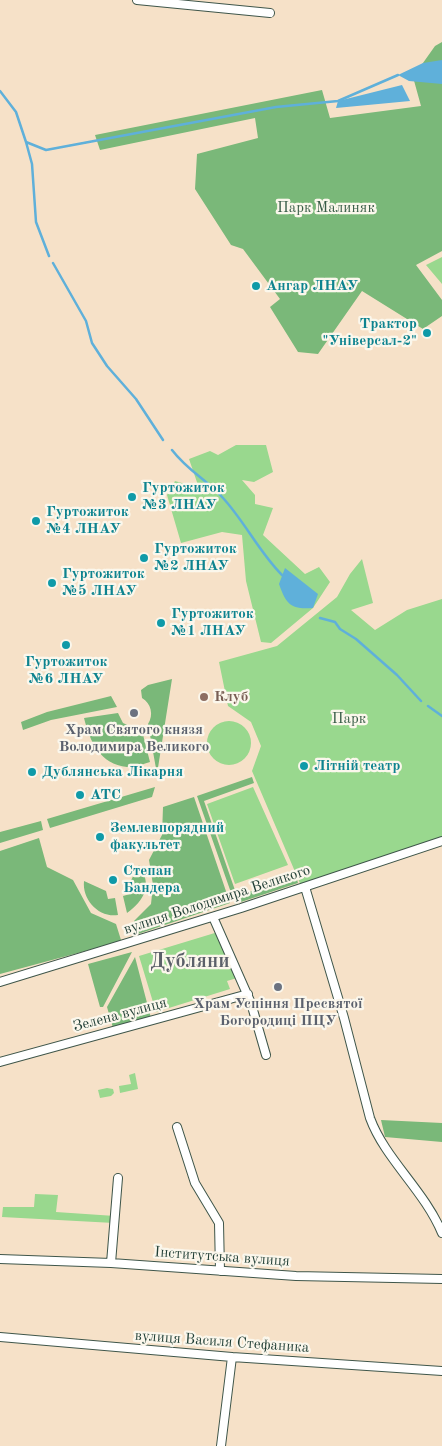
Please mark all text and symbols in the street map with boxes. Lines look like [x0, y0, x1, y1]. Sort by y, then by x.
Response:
park label: Парк Малиняк [277, 199, 375, 217]
place label: Ангар ЛНАУ [266, 277, 358, 295]
marker: Ангар ЛНАУ [250, 280, 262, 292]
place label: Трактор "Універсал-2" [323, 315, 417, 350]
marker: Трактор "Універсал-2" [421, 327, 433, 339]
place label: Гуртожиток №3 ЛНАУ [142, 479, 225, 514]
marker: Гуртожиток №3 ЛНАУ [126, 491, 138, 503]
place label: Гуртожиток №4 ЛНАУ [46, 503, 129, 538]
marker: Гуртожиток №4 ЛНАУ [30, 515, 42, 527]
place label: Гуртожиток №2 ЛНАУ [154, 540, 237, 575]
marker: Гуртожиток №2 ЛНАУ [138, 552, 150, 564]
place label: Гуртожиток №5 ЛНАУ [62, 565, 145, 600]
marker: Гуртожиток №5 ЛНАУ [46, 577, 58, 589]
place label: Гуртожиток №1 ЛНАУ [171, 605, 254, 640]
marker: Гуртожиток №1 ЛНАУ [155, 617, 167, 629]
marker: Гуртожиток №6 ЛНАУ [60, 639, 72, 651]
place label: Гуртожиток №6 ЛНАУ [25, 653, 107, 688]
place label: Клуб [214, 688, 248, 706]
marker: Клуб [198, 691, 210, 703]
marker: Храм Святого князя Володимира Великого [128, 707, 140, 719]
park label: Парк [332, 710, 366, 728]
place label: Храм Святого князя Володимира Великого [59, 721, 209, 756]
place label: Літній театр [314, 757, 400, 775]
marker: Літній театр [298, 760, 310, 772]
place label: Дублянська Лікарня [42, 763, 183, 781]
marker: Дублянська Лікарня [26, 766, 38, 778]
place label: АТС [90, 786, 121, 804]
marker: АТС [74, 789, 86, 801]
place label: Землевпорядний факультет [110, 819, 224, 854]
marker: Землевпорядний факультет [94, 831, 106, 843]
street label: вулиця Володимира Великого [121, 861, 313, 939]
place label: Степан Бандера [123, 862, 180, 897]
marker: Степан Бандера [107, 874, 119, 886]
district label: Дубляни [150, 950, 230, 974]
marker: Храм Успіння Пресвятої Богородиці ПЦУ [272, 981, 284, 993]
street label: Зелена вулиця [71, 994, 169, 1036]
place label: Храм Успіння Пресвятої Богородиці ПЦУ [194, 995, 362, 1030]
street label: Інститутська вулиця [154, 1243, 290, 1271]
street label: вулиця Василя Стефаника [134, 1327, 310, 1357]

